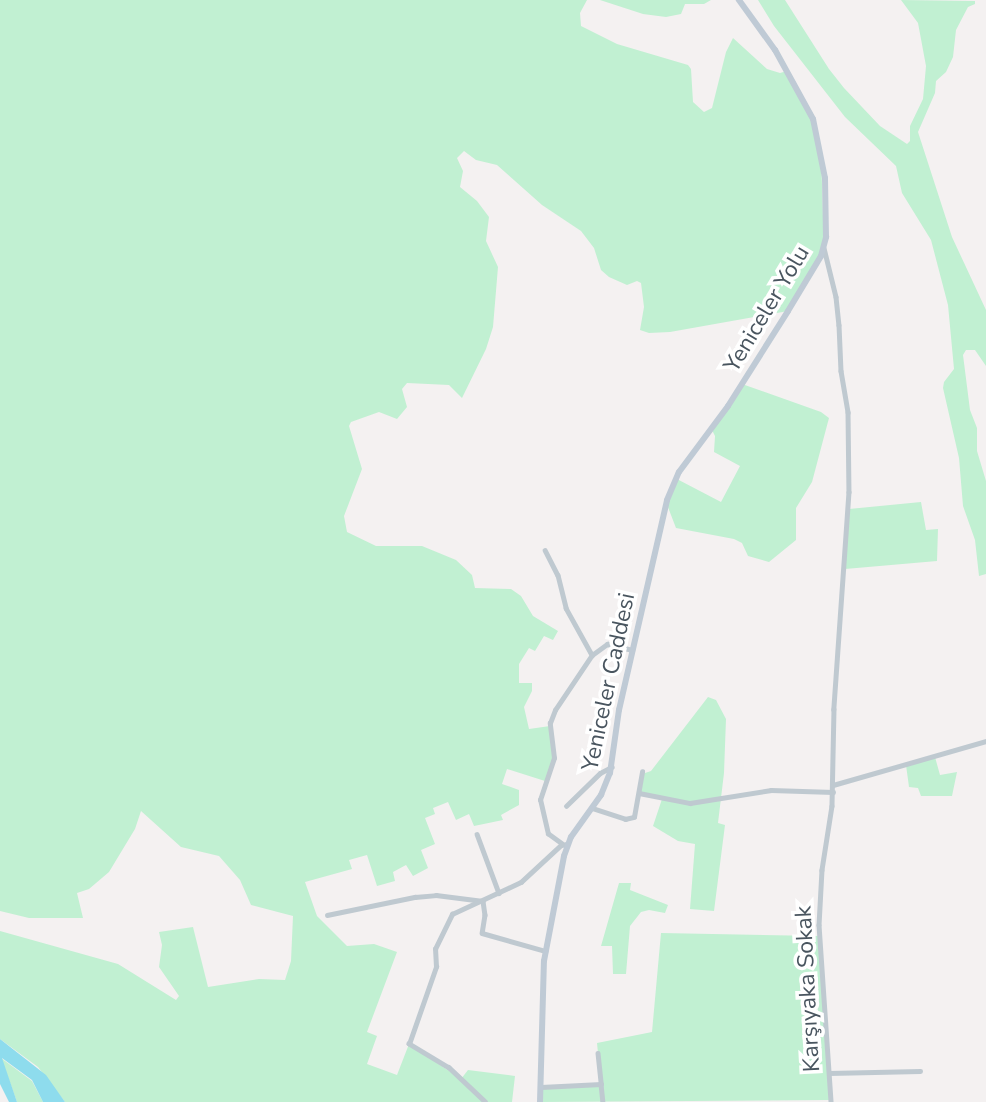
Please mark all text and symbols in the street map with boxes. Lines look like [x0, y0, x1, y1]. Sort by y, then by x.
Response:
street label: Yeniceler Yolu [718, 241, 816, 377]
street label: Yeniceler Caddesi [577, 591, 641, 773]
street label: Karşıyaka Sokak [790, 905, 826, 1073]

